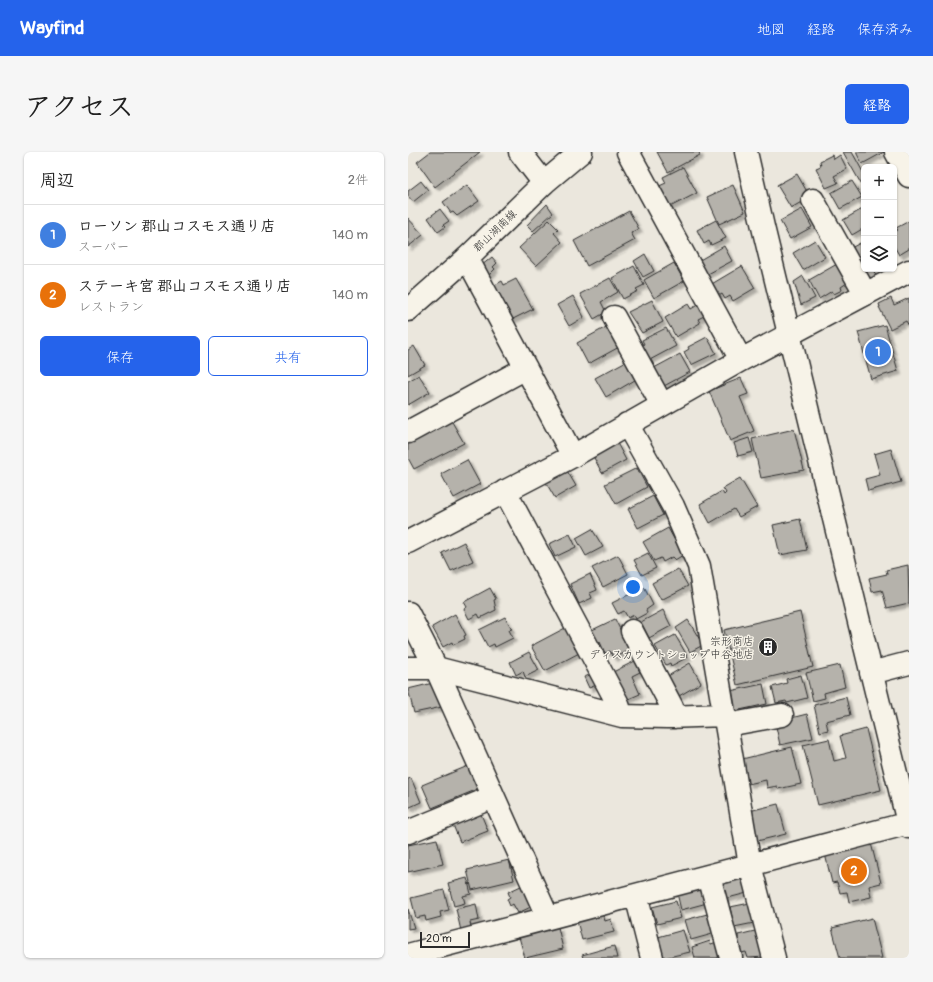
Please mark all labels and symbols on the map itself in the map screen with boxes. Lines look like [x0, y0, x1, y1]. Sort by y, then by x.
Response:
street label: 郡山湖南線 [471, 207, 519, 255]
pin: 1 [865, 337, 891, 367]
your location [623, 577, 643, 597]
place label: 宗形商店 ディスカウントショップ中谷地店 [589, 635, 754, 661]
building icon: 宗形商店 ディスカウントショップ中谷地店 [757, 636, 779, 658]
pin: 2 [841, 856, 867, 886]
scale bar [420, 930, 470, 949]

